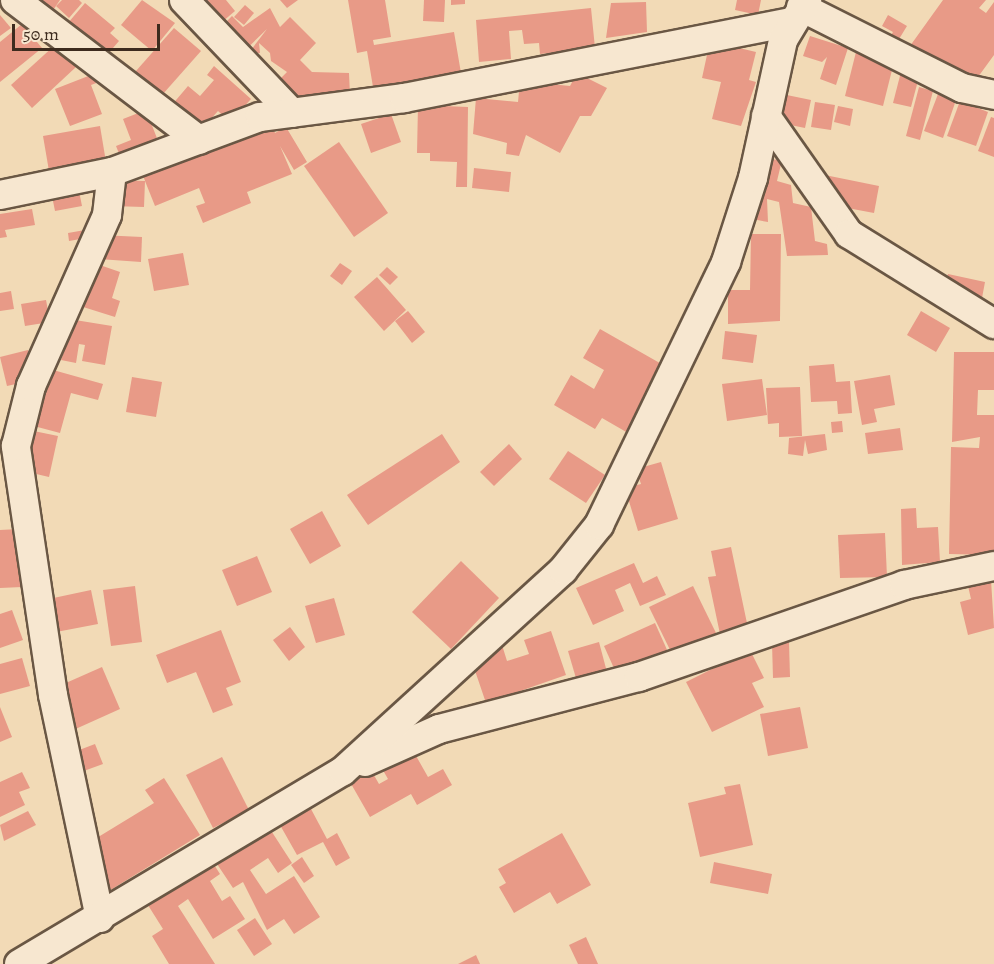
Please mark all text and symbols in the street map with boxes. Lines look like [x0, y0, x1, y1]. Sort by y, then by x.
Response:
scale bar [15, 12, 164, 50]
text: 50 m [23, 22, 59, 46]

